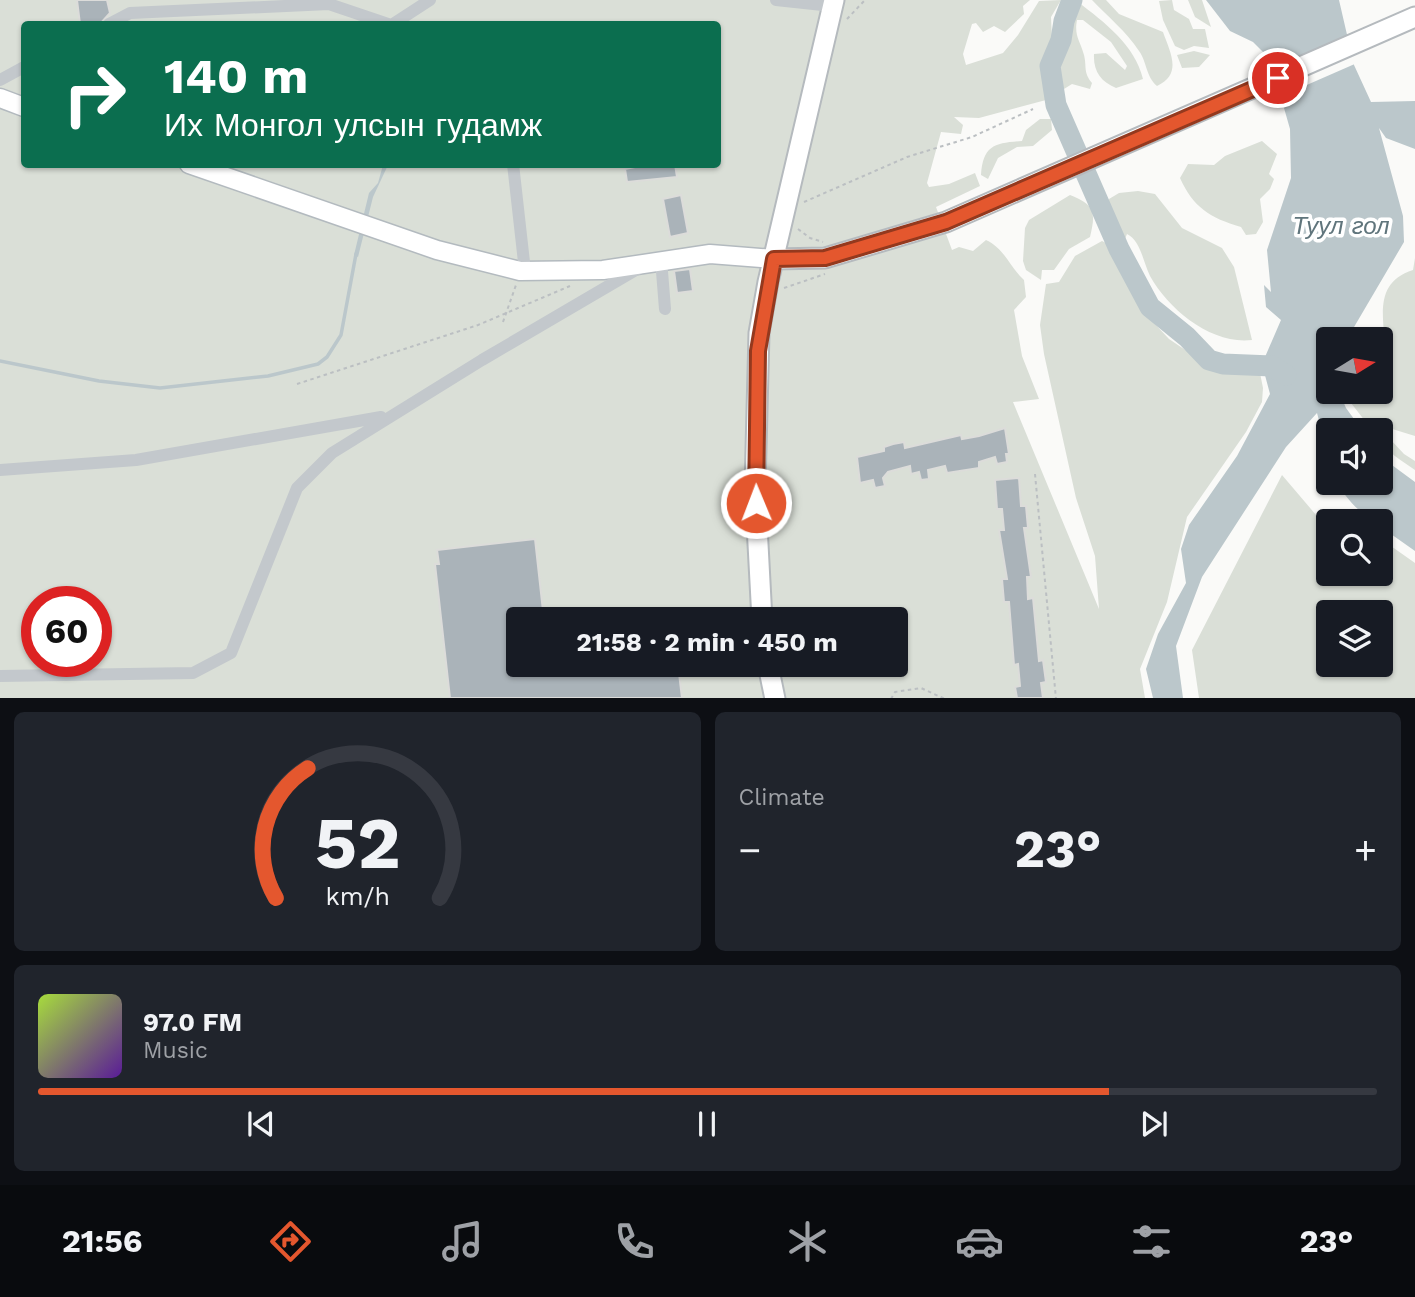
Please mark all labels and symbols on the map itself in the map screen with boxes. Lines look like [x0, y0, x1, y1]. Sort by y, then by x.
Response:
pin [1248, 48, 1308, 108]
water label: Туул гол [1292, 212, 1390, 240]
north arrow [1316, 327, 1393, 404]
position arrow [719, 466, 793, 540]
speed limit sign: 60 [21, 586, 112, 677]

